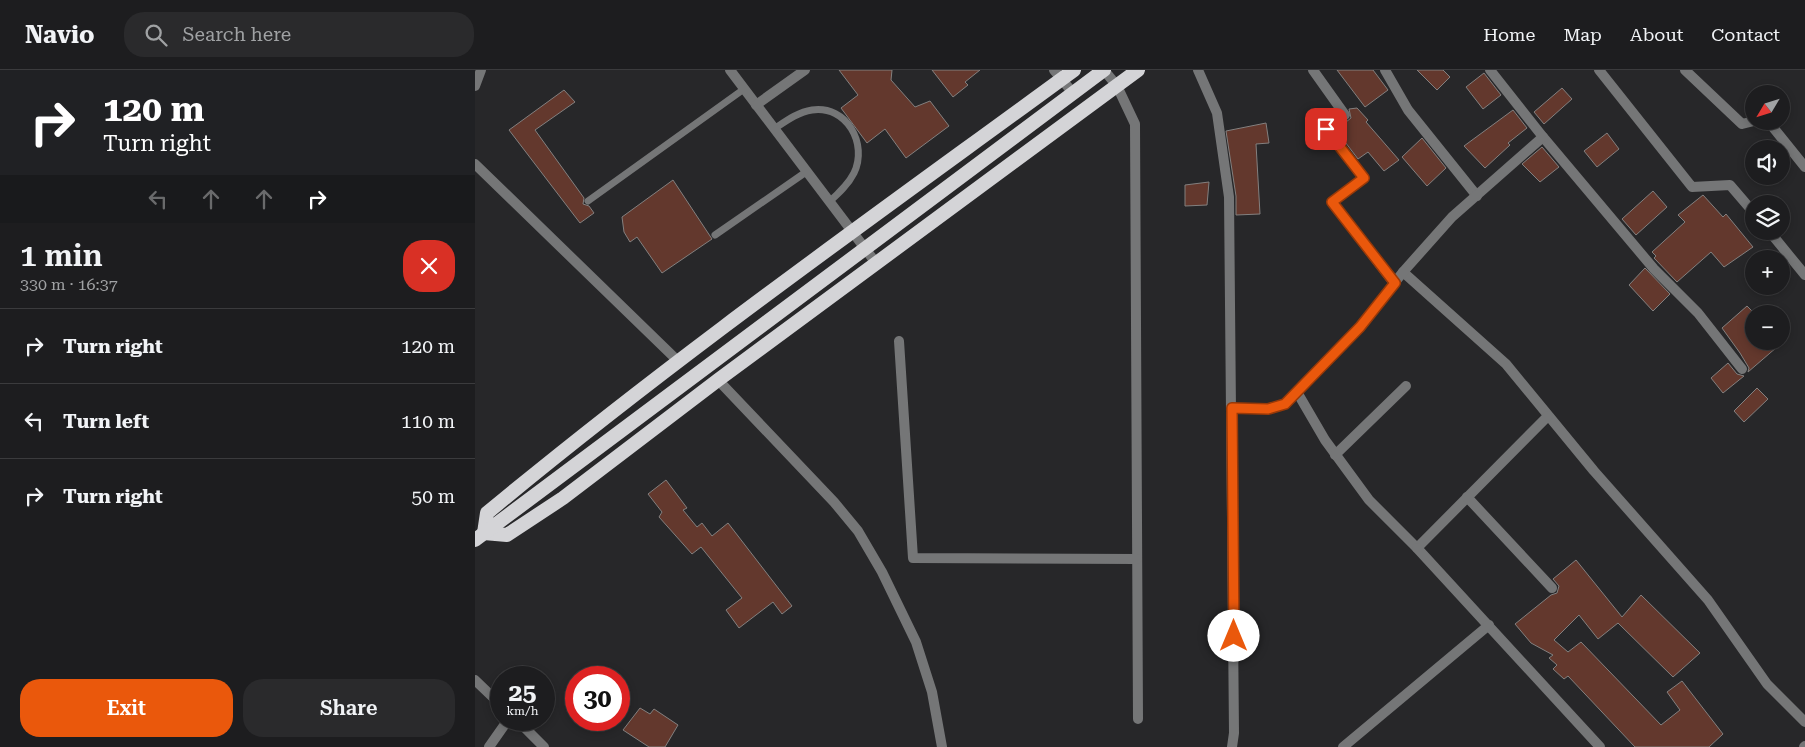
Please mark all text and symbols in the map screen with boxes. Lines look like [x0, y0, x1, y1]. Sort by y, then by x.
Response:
search box [124, 12, 474, 57]
text: Navio [25, 21, 94, 49]
icon: search [142, 21, 170, 49]
text: Search here [182, 23, 291, 46]
text: Home [1483, 24, 1535, 45]
text: Map [1563, 24, 1602, 45]
text: About [1630, 24, 1683, 45]
text: Contact [1711, 24, 1780, 45]
north arrow [1745, 85, 1790, 130]
map controls [1745, 85, 1790, 350]
text: 120 m [103, 89, 204, 130]
icon: right [20, 90, 85, 155]
pin [1305, 108, 1347, 150]
icon: arrive [1312, 115, 1340, 143]
text: Turn right [103, 131, 211, 156]
button: sound [1745, 140, 1790, 185]
icon: left [144, 185, 172, 213]
icon: ahead [197, 185, 225, 213]
icon: ahead [250, 185, 278, 213]
icon: right [303, 185, 331, 213]
button: layers [1745, 195, 1790, 240]
text: 1 min [20, 238, 103, 273]
button: close [403, 240, 455, 292]
button: + [1745, 250, 1790, 295]
text: 330 m · 16:37 [20, 275, 118, 294]
button: − [1745, 305, 1790, 350]
icon: right [20, 332, 48, 360]
text: Turn right [63, 335, 163, 358]
text: 120 m [401, 335, 455, 358]
icon: left [20, 407, 48, 435]
text: Turn left [63, 410, 149, 433]
text: 110 m [401, 410, 455, 433]
icon: right [20, 482, 48, 510]
text: Turn right [63, 485, 163, 508]
text: 50 m [412, 485, 455, 508]
position arrow [1207, 609, 1259, 661]
speed limit sign: 30 [565, 666, 630, 731]
text: 25 [508, 678, 537, 707]
button: Exit [20, 679, 233, 737]
button: Share [243, 679, 455, 737]
text: km/h [506, 704, 539, 718]

